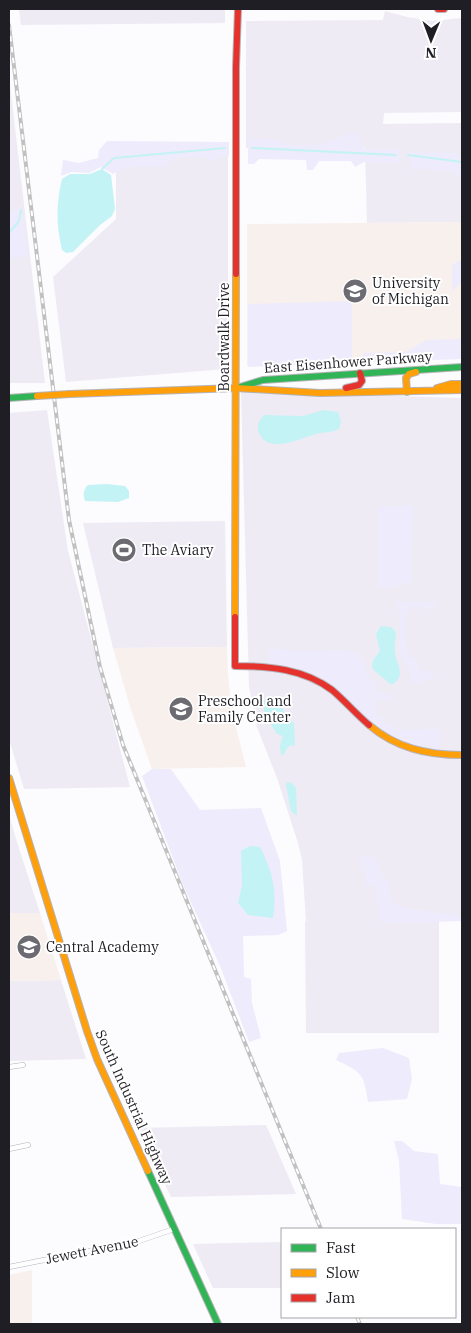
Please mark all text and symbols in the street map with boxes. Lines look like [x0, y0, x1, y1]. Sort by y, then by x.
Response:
north arrow [406, 15, 456, 65]
text: N [425, 44, 436, 62]
place label: University of Michigan [372, 274, 449, 308]
school or university icon: University of Michigan [342, 278, 368, 304]
street label: Boardwalk Drive [215, 282, 233, 392]
street label: East Eisenhower Parkway [263, 347, 433, 377]
sports icon: The Aviary [111, 537, 137, 563]
place label: The Aviary [142, 541, 214, 559]
place label: Preschool and Family Center [198, 692, 292, 726]
school or university icon: Preschool and Family Center [168, 696, 194, 722]
school or university icon: Central Academy [16, 934, 42, 960]
place label: Central Academy [46, 938, 159, 956]
street label: South Industrial Highway [92, 1027, 176, 1188]
legend [281, 1228, 456, 1318]
street label: Jewett Avenue [44, 1232, 140, 1268]
text: Fast [326, 1238, 356, 1257]
text: Slow [326, 1263, 360, 1282]
text: Jam [326, 1288, 355, 1307]

